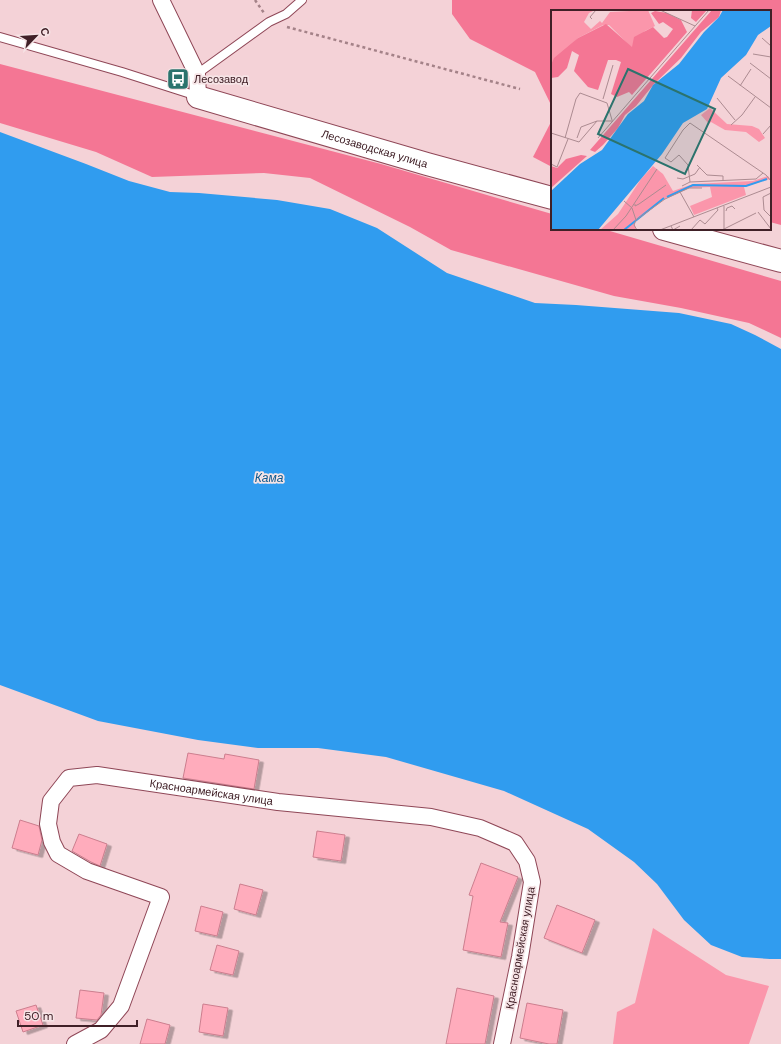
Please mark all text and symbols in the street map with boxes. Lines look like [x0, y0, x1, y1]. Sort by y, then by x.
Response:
inset map [551, 10, 771, 230]
north arrow [16, 16, 56, 56]
text: С [37, 25, 53, 38]
bus stop icon: Лесозавод [165, 66, 191, 92]
place label: Лесозавод [194, 72, 249, 86]
street label: Лесозаводская улица [320, 126, 430, 171]
water label: Кама [255, 470, 284, 486]
street label: Красноармейская улица [149, 776, 275, 808]
street label: Красноармейская улица [502, 885, 538, 1010]
scale bar [18, 1002, 137, 1028]
text: 50 m [24, 1008, 53, 1024]

